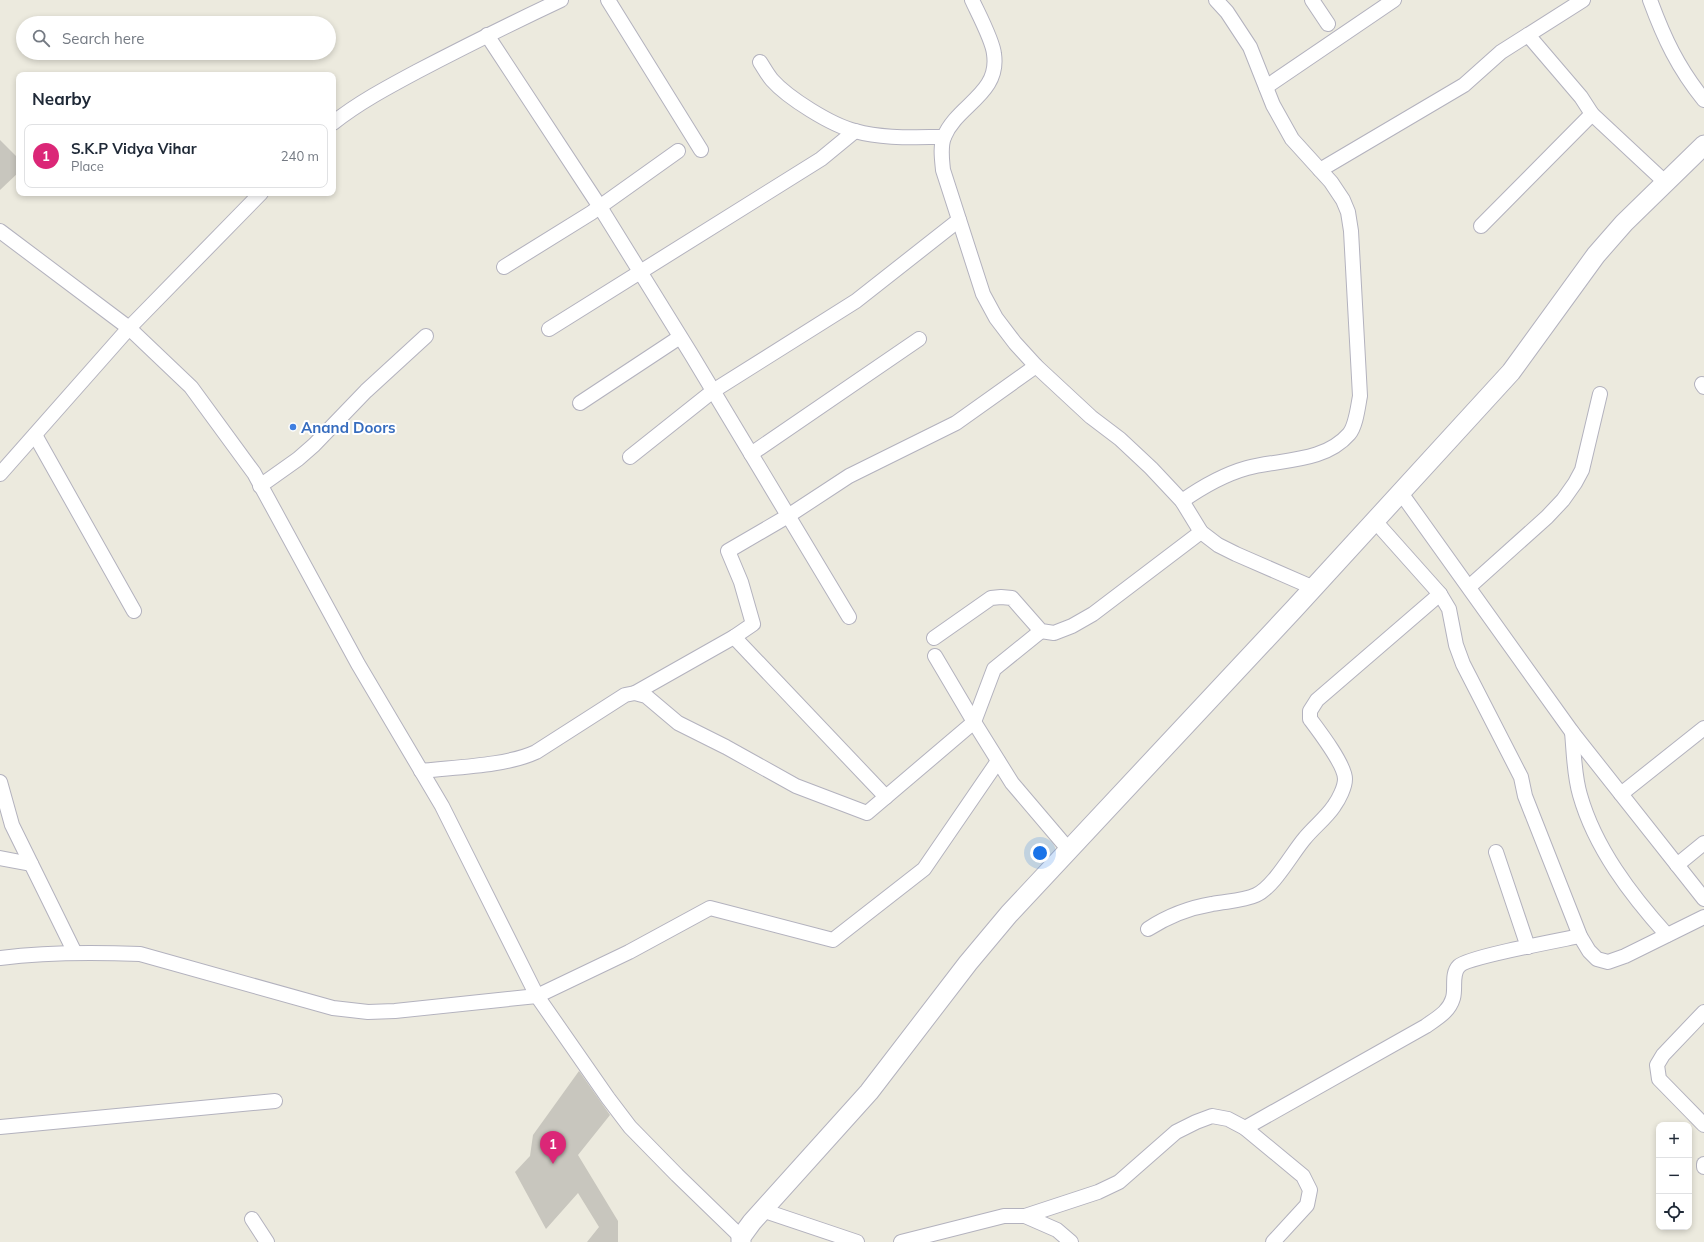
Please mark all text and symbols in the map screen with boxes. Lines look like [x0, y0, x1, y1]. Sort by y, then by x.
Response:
search box [16, 16, 336, 60]
icon: search [30, 27, 52, 49]
text: Search here [62, 29, 144, 48]
text: Nearby [32, 88, 91, 109]
text: S.K.P Vidya Vihar [71, 139, 197, 158]
text: 1 [42, 148, 50, 164]
text: 240 m [281, 148, 319, 164]
text: Place [71, 158, 104, 174]
place label: Anand Doors [301, 418, 396, 437]
marker: Anand Doors [288, 422, 298, 432]
your location [1030, 843, 1050, 863]
map controls [1656, 1122, 1692, 1230]
button: + [1656, 1122, 1692, 1158]
pin: 1 [540, 1131, 566, 1164]
button: − [1656, 1158, 1692, 1194]
button: locate [1656, 1194, 1692, 1230]

